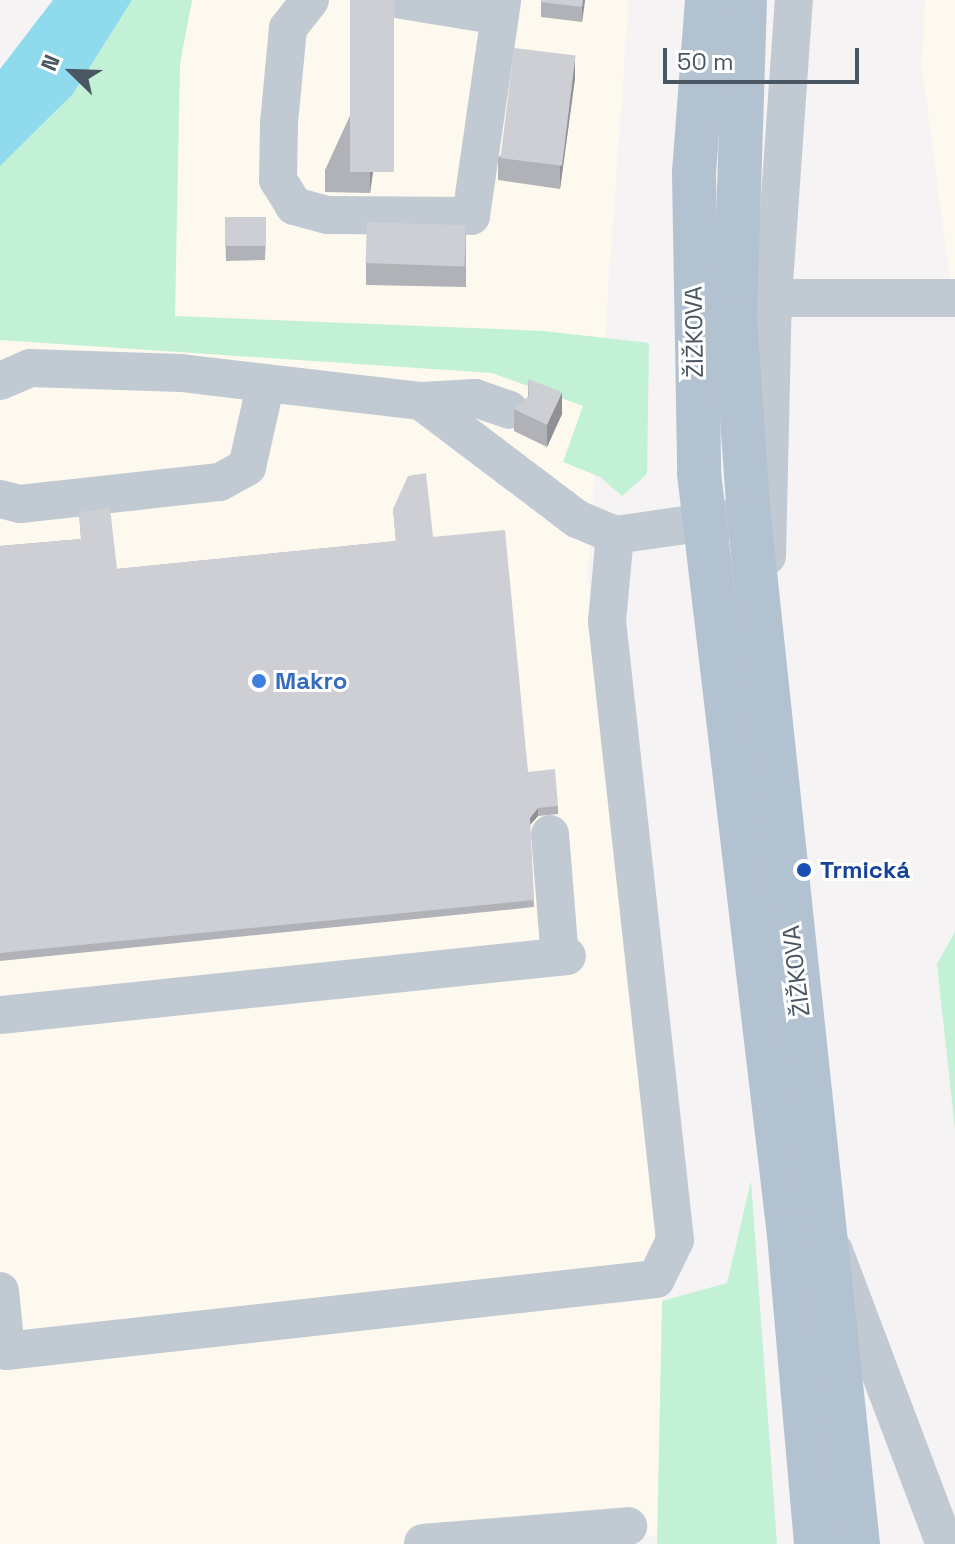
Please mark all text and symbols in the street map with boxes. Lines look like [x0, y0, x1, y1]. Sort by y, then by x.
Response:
north arrow [32, 32, 112, 112]
scale bar [667, 32, 863, 82]
text: 50 m [677, 46, 734, 77]
text: N [34, 50, 66, 75]
street label: ŽIŽKOVA [679, 286, 709, 378]
place label: Makro [275, 667, 347, 695]
marker: Makro [250, 672, 268, 690]
place label: Trmická [820, 856, 910, 884]
marker: Trmická [795, 861, 813, 879]
street label: ŽIŽKOVA [776, 924, 816, 1018]

